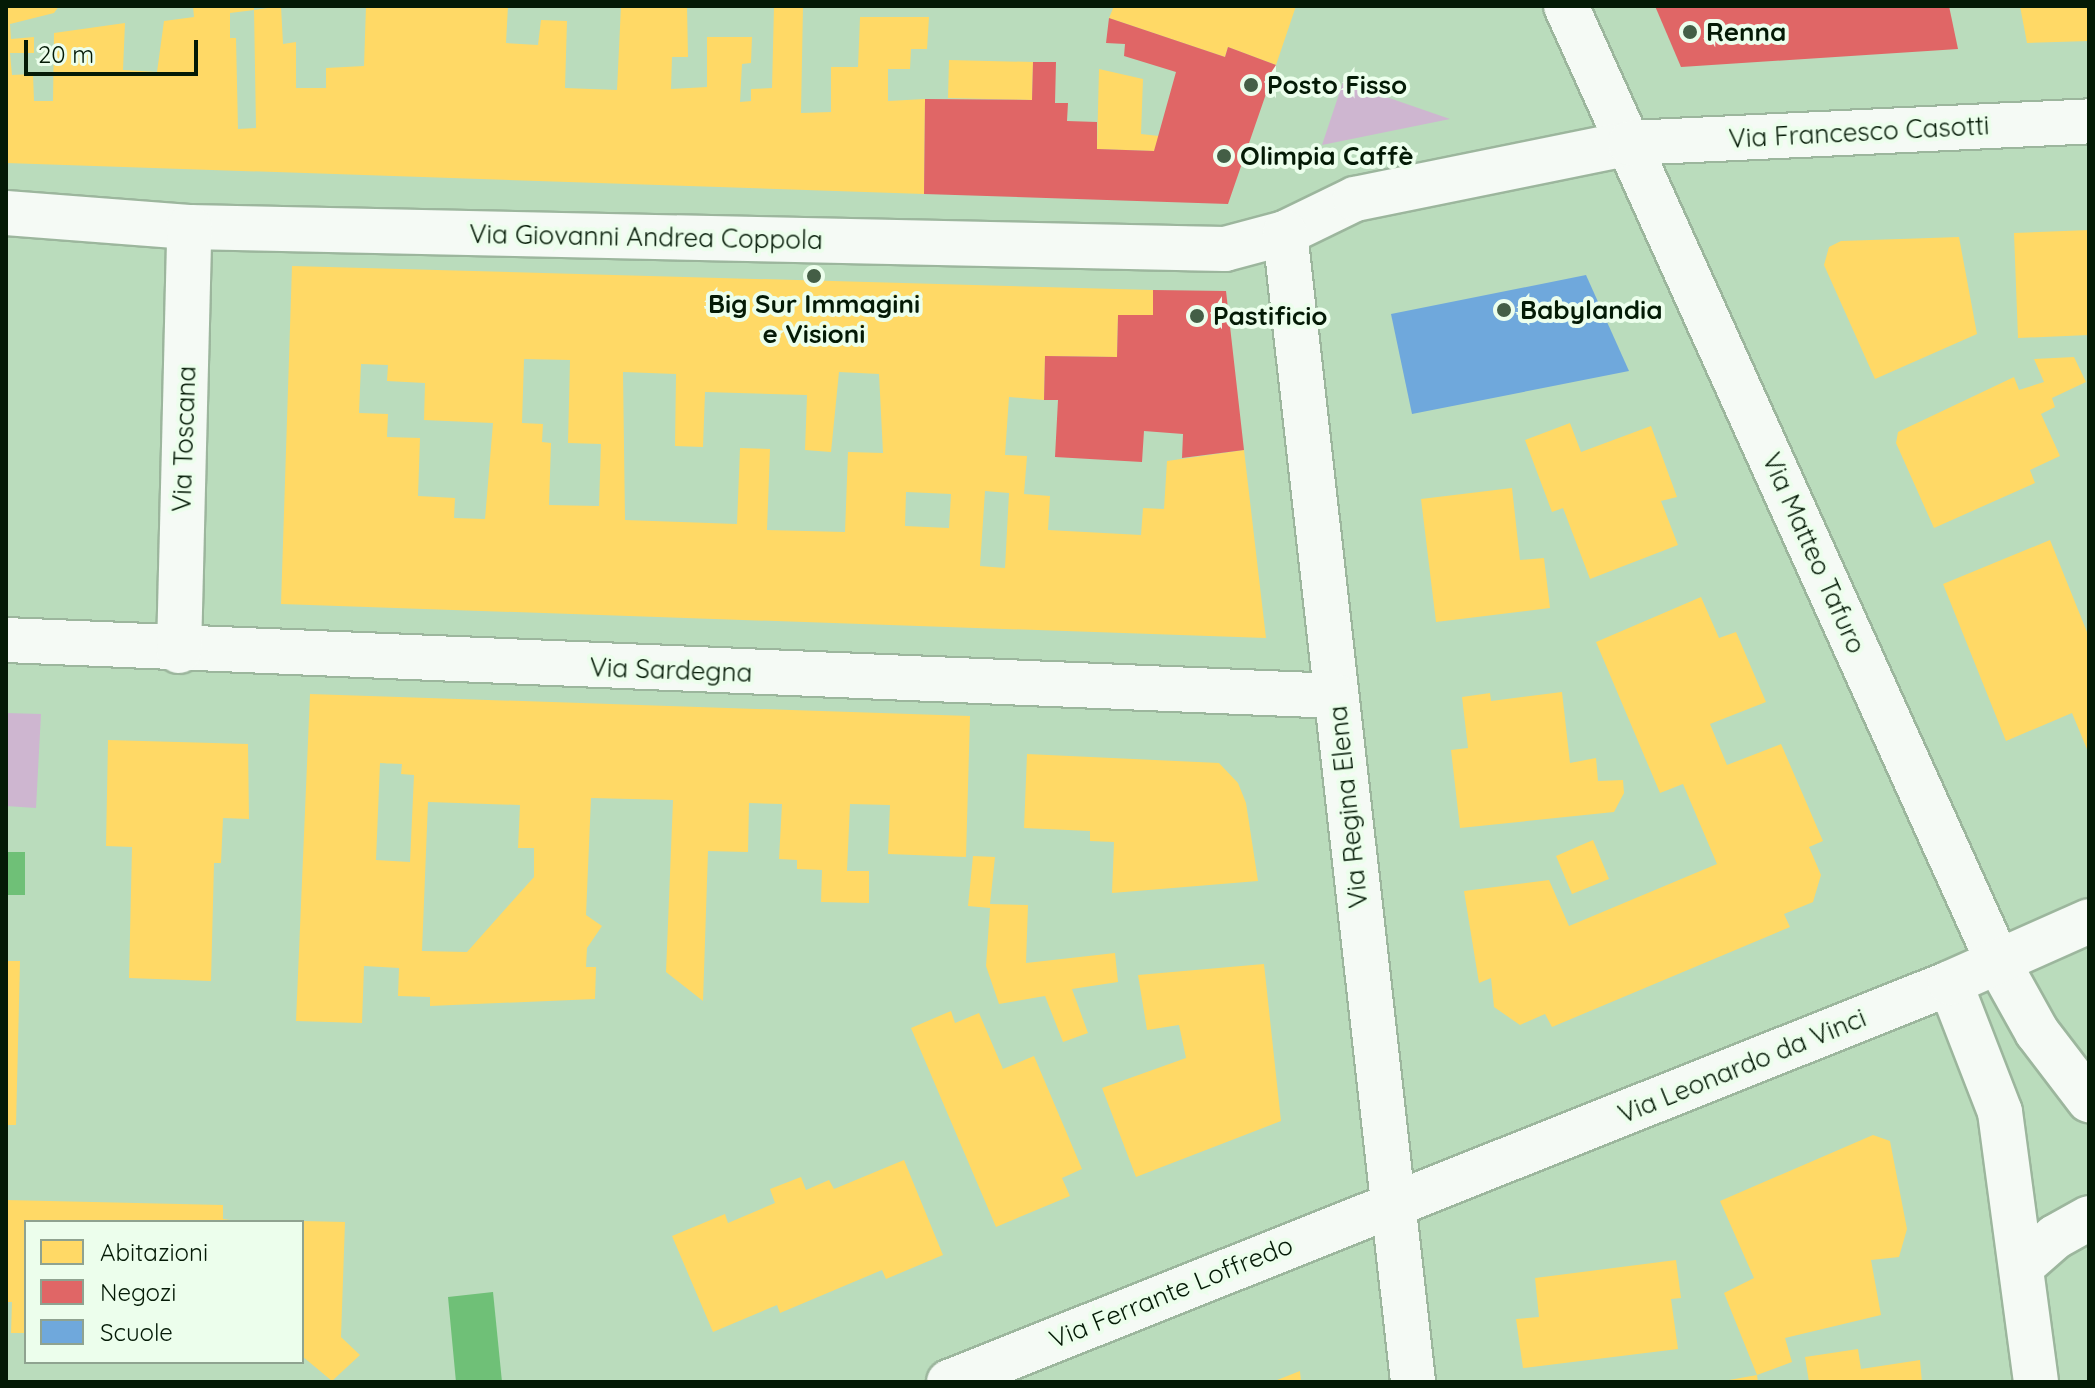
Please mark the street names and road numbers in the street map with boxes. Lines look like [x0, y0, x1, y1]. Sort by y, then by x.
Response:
street label: Via Francesco Casotti [1728, 110, 1990, 154]
street label: Via Giovanni Andrea Coppola [469, 218, 823, 256]
street label: Via Toscana [166, 365, 202, 513]
street label: Via Matteo Tafuro [1756, 448, 1872, 658]
street label: Via Sardegna [589, 652, 753, 688]
street label: Via Regina Elena [1322, 704, 1374, 910]
street label: Via Leonardo da Vinci [1614, 1002, 1870, 1130]
street label: Via Ferrante Loffredo [1045, 1229, 1297, 1355]

